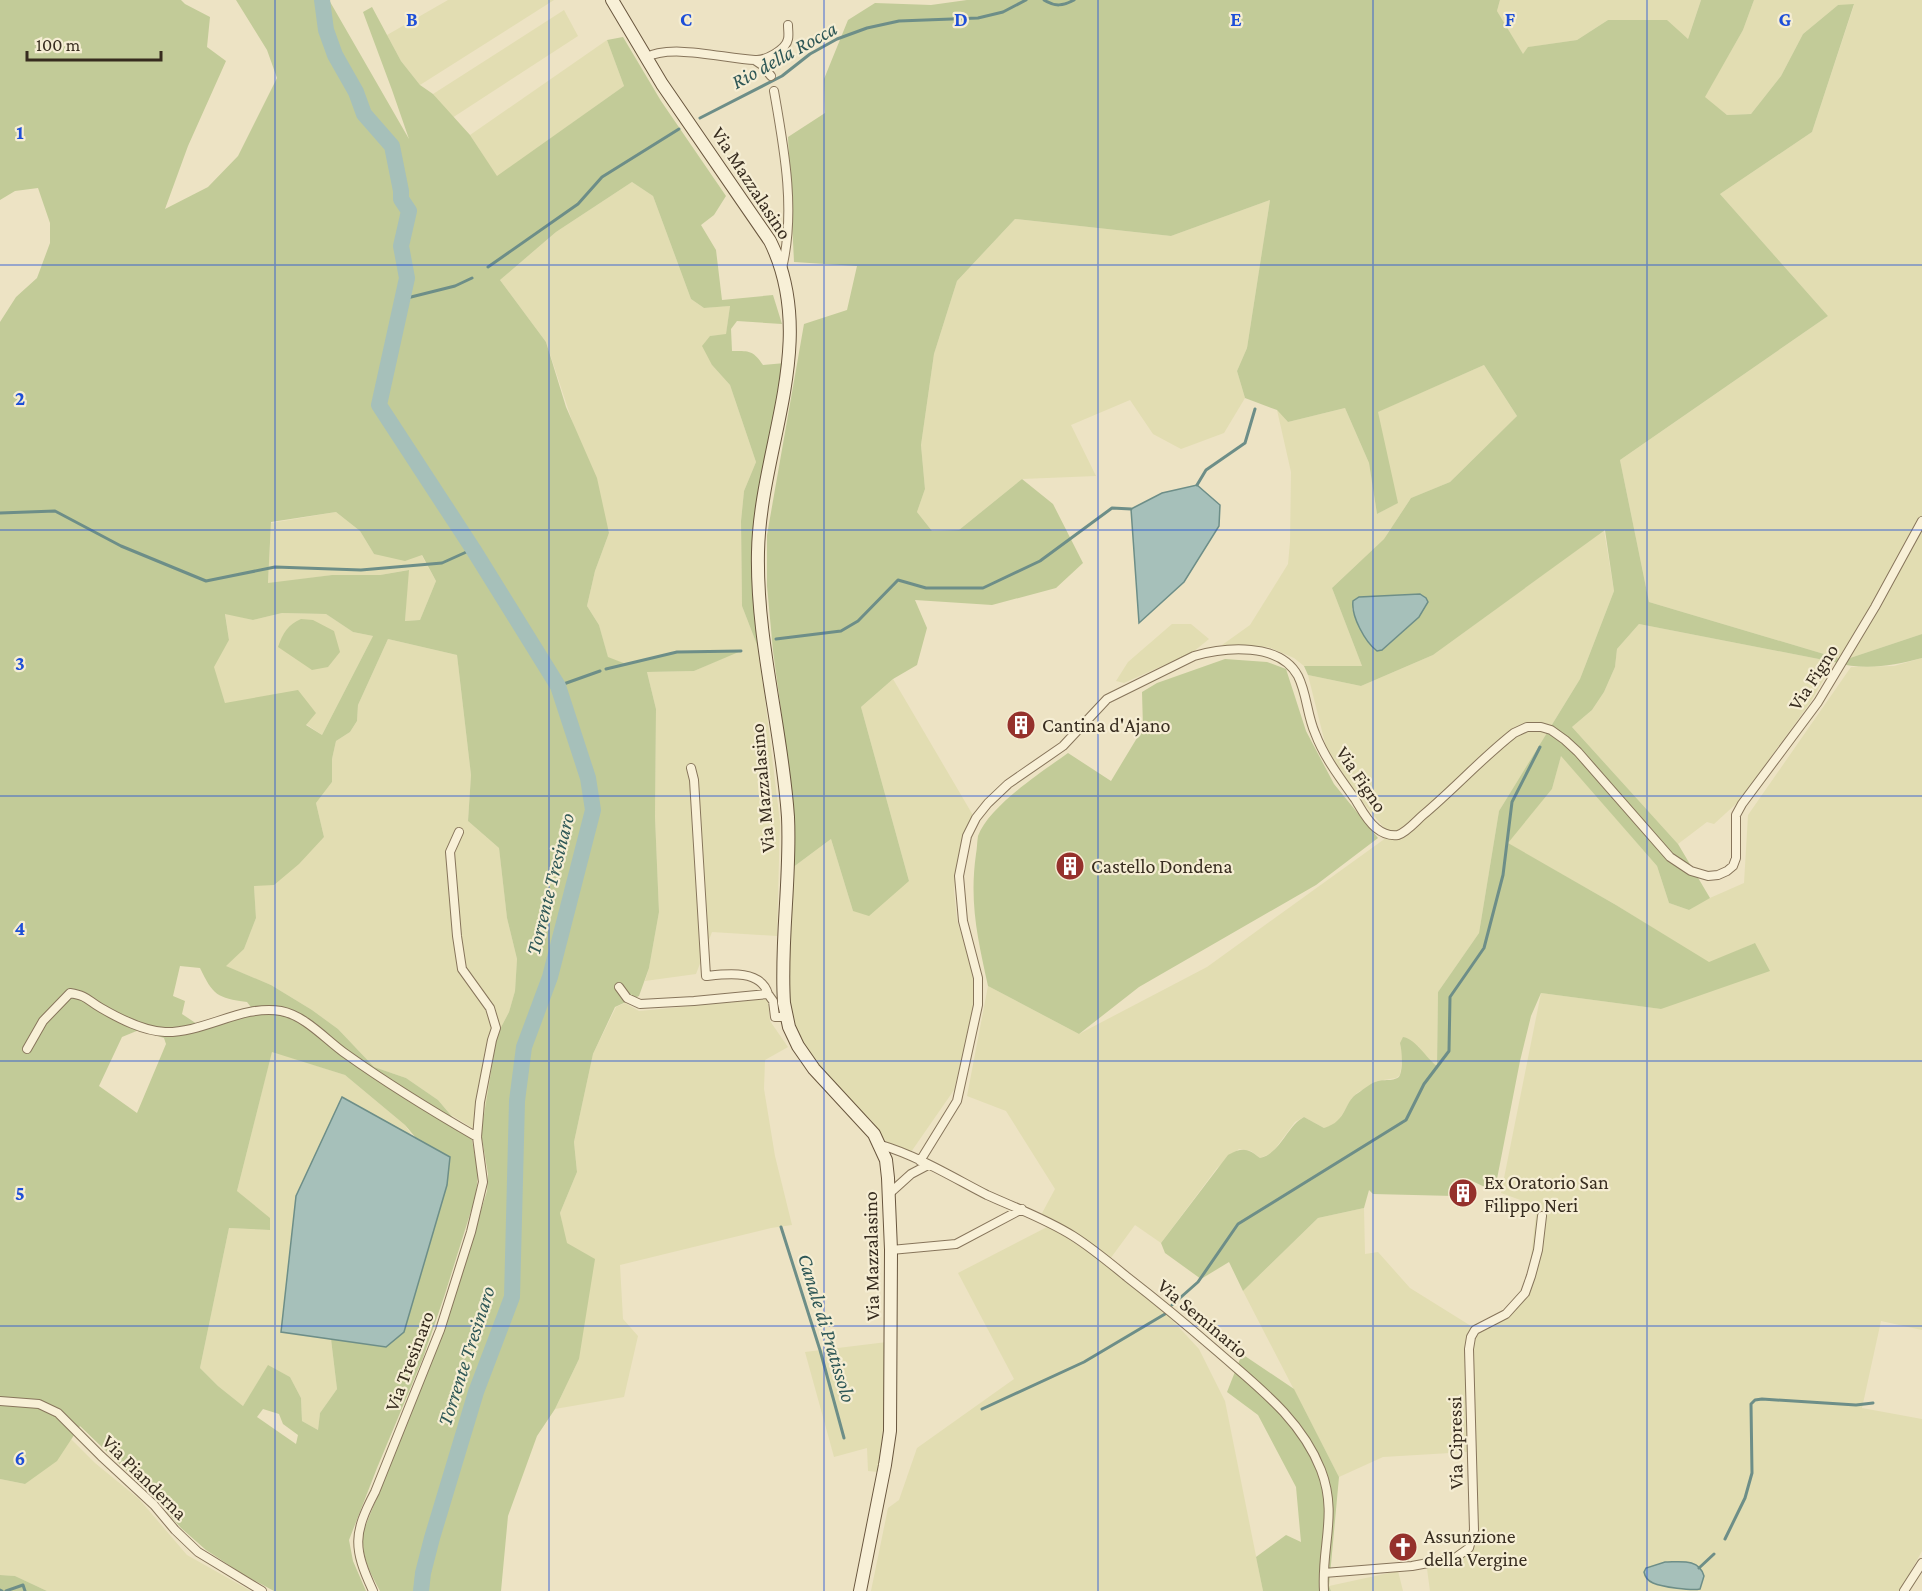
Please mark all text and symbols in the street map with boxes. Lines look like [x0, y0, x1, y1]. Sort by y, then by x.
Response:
text: B [406, 8, 418, 30]
text: C [680, 8, 692, 30]
text: D [954, 8, 968, 30]
text: E [1230, 8, 1242, 30]
text: F [1505, 8, 1516, 30]
text: G [1779, 8, 1792, 30]
water label: Rio della Rocca [727, 16, 841, 94]
scale bar [27, 24, 160, 62]
text: 100 m [36, 35, 81, 55]
text: 1 [16, 121, 24, 143]
street label: Via Mazzalasino [707, 123, 797, 243]
text: 2 [15, 387, 25, 409]
street label: Via Figno [1783, 640, 1843, 715]
text: 3 [15, 652, 25, 674]
building icon: Cantina d'Ajano [1005, 709, 1037, 741]
place label: Cantina d'Ajano [1042, 714, 1171, 737]
street label: Via Mazzalasino [745, 722, 779, 854]
street label: Via Figno [1331, 742, 1392, 817]
water label: Torrente Tresinaro [521, 811, 579, 957]
building icon: Castello Dondena [1054, 850, 1086, 882]
place label: Castello Dondena [1091, 855, 1233, 877]
text: 4 [15, 917, 26, 939]
place label: Ex Oratorio San Filippo Neri [1484, 1171, 1609, 1217]
building icon: Ex Oratorio San Filippo Neri [1447, 1177, 1479, 1209]
text: 5 [15, 1182, 25, 1204]
street label: Via Mazzalasino [859, 1191, 883, 1321]
water label: Canale di Pratissolo [793, 1251, 861, 1405]
street label: Via Seminario [1153, 1274, 1253, 1362]
water label: Torrente Tresinaro [432, 1283, 500, 1429]
street label: Via Tresinaro [380, 1308, 438, 1414]
street label: Via Cipressi [1443, 1396, 1468, 1490]
street label: Via Pianderna [98, 1430, 192, 1524]
text: 6 [15, 1447, 25, 1469]
place label: Assunzione della Vergine [1424, 1525, 1528, 1571]
church icon: Assunzione della Vergine [1387, 1531, 1419, 1563]

